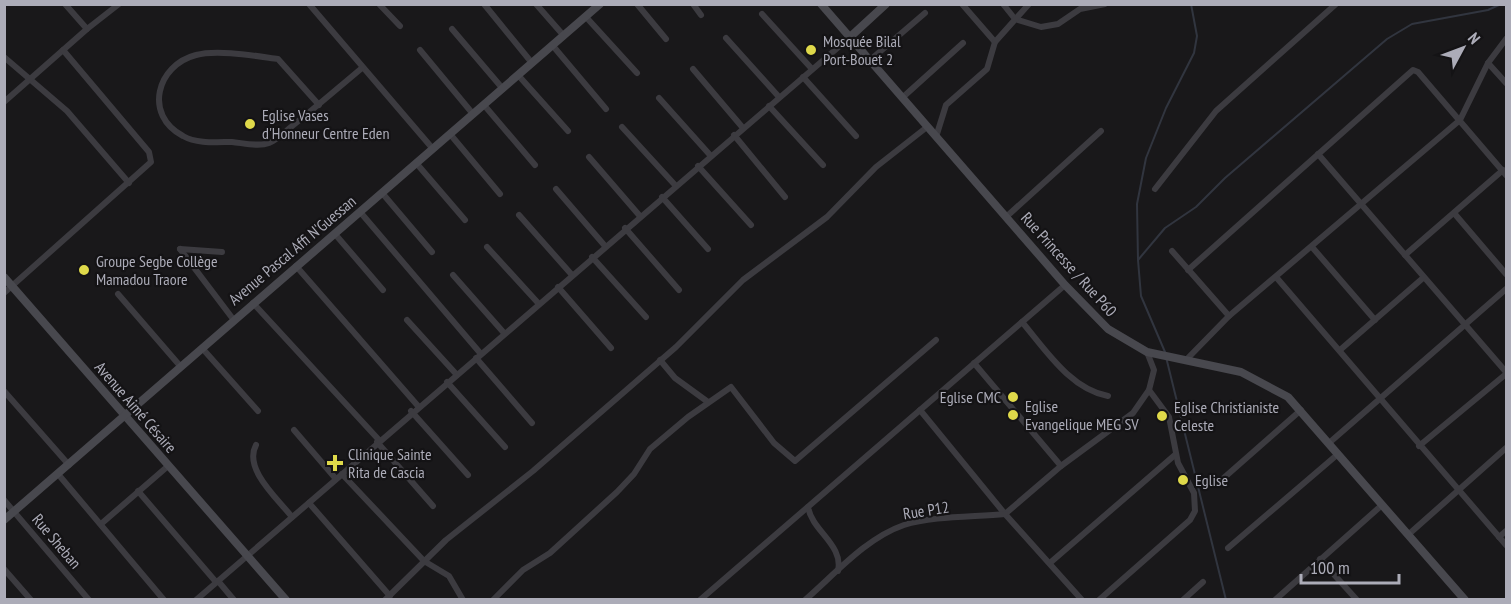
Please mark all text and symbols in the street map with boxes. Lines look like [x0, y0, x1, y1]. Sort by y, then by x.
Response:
north arrow [1433, 18, 1493, 78]
text: N [1464, 28, 1485, 48]
place label: Mosquée Bilal Port-Bouet 2 [823, 31, 901, 69]
marker: Mosquée Bilal Port-Bouet 2 [804, 43, 818, 57]
place label: Eglise Vases d'Honneur Centre Eden [262, 105, 389, 143]
marker: Eglise Vases d'Honneur Centre Eden [243, 117, 257, 131]
street label: Avenue Pascal Affi N'Guessan [224, 191, 360, 309]
street label: Rue Princesse / Rue P60 [1017, 208, 1121, 320]
place label: Groupe Segbe Collège Mamadou Traore [96, 251, 218, 289]
marker: Groupe Segbe Collège Mamadou Traore [77, 263, 91, 277]
street label: Avenue Aimé Césaire [91, 357, 181, 457]
place label: Eglise CMC [940, 387, 1001, 407]
marker: Eglise CMC [1006, 390, 1020, 404]
place label: Eglise Evangelique MEG SV [1025, 396, 1139, 434]
place label: Eglise Christianiste Celeste [1174, 397, 1279, 435]
marker: Eglise Evangelique MEG SV [1006, 408, 1020, 422]
marker: Eglise Christianiste Celeste [1155, 409, 1169, 423]
place label: Clinique Sainte Rita de Cascia [348, 444, 432, 482]
marker: Clinique Sainte Rita de Cascia [326, 454, 344, 472]
place label: Eglise [1195, 470, 1228, 490]
marker: Eglise [1176, 473, 1190, 487]
street label: Rue P12 [902, 497, 950, 523]
street label: Rue Sheban [28, 509, 86, 573]
scale bar [1301, 547, 1398, 585]
text: 100 m [1310, 556, 1350, 579]

